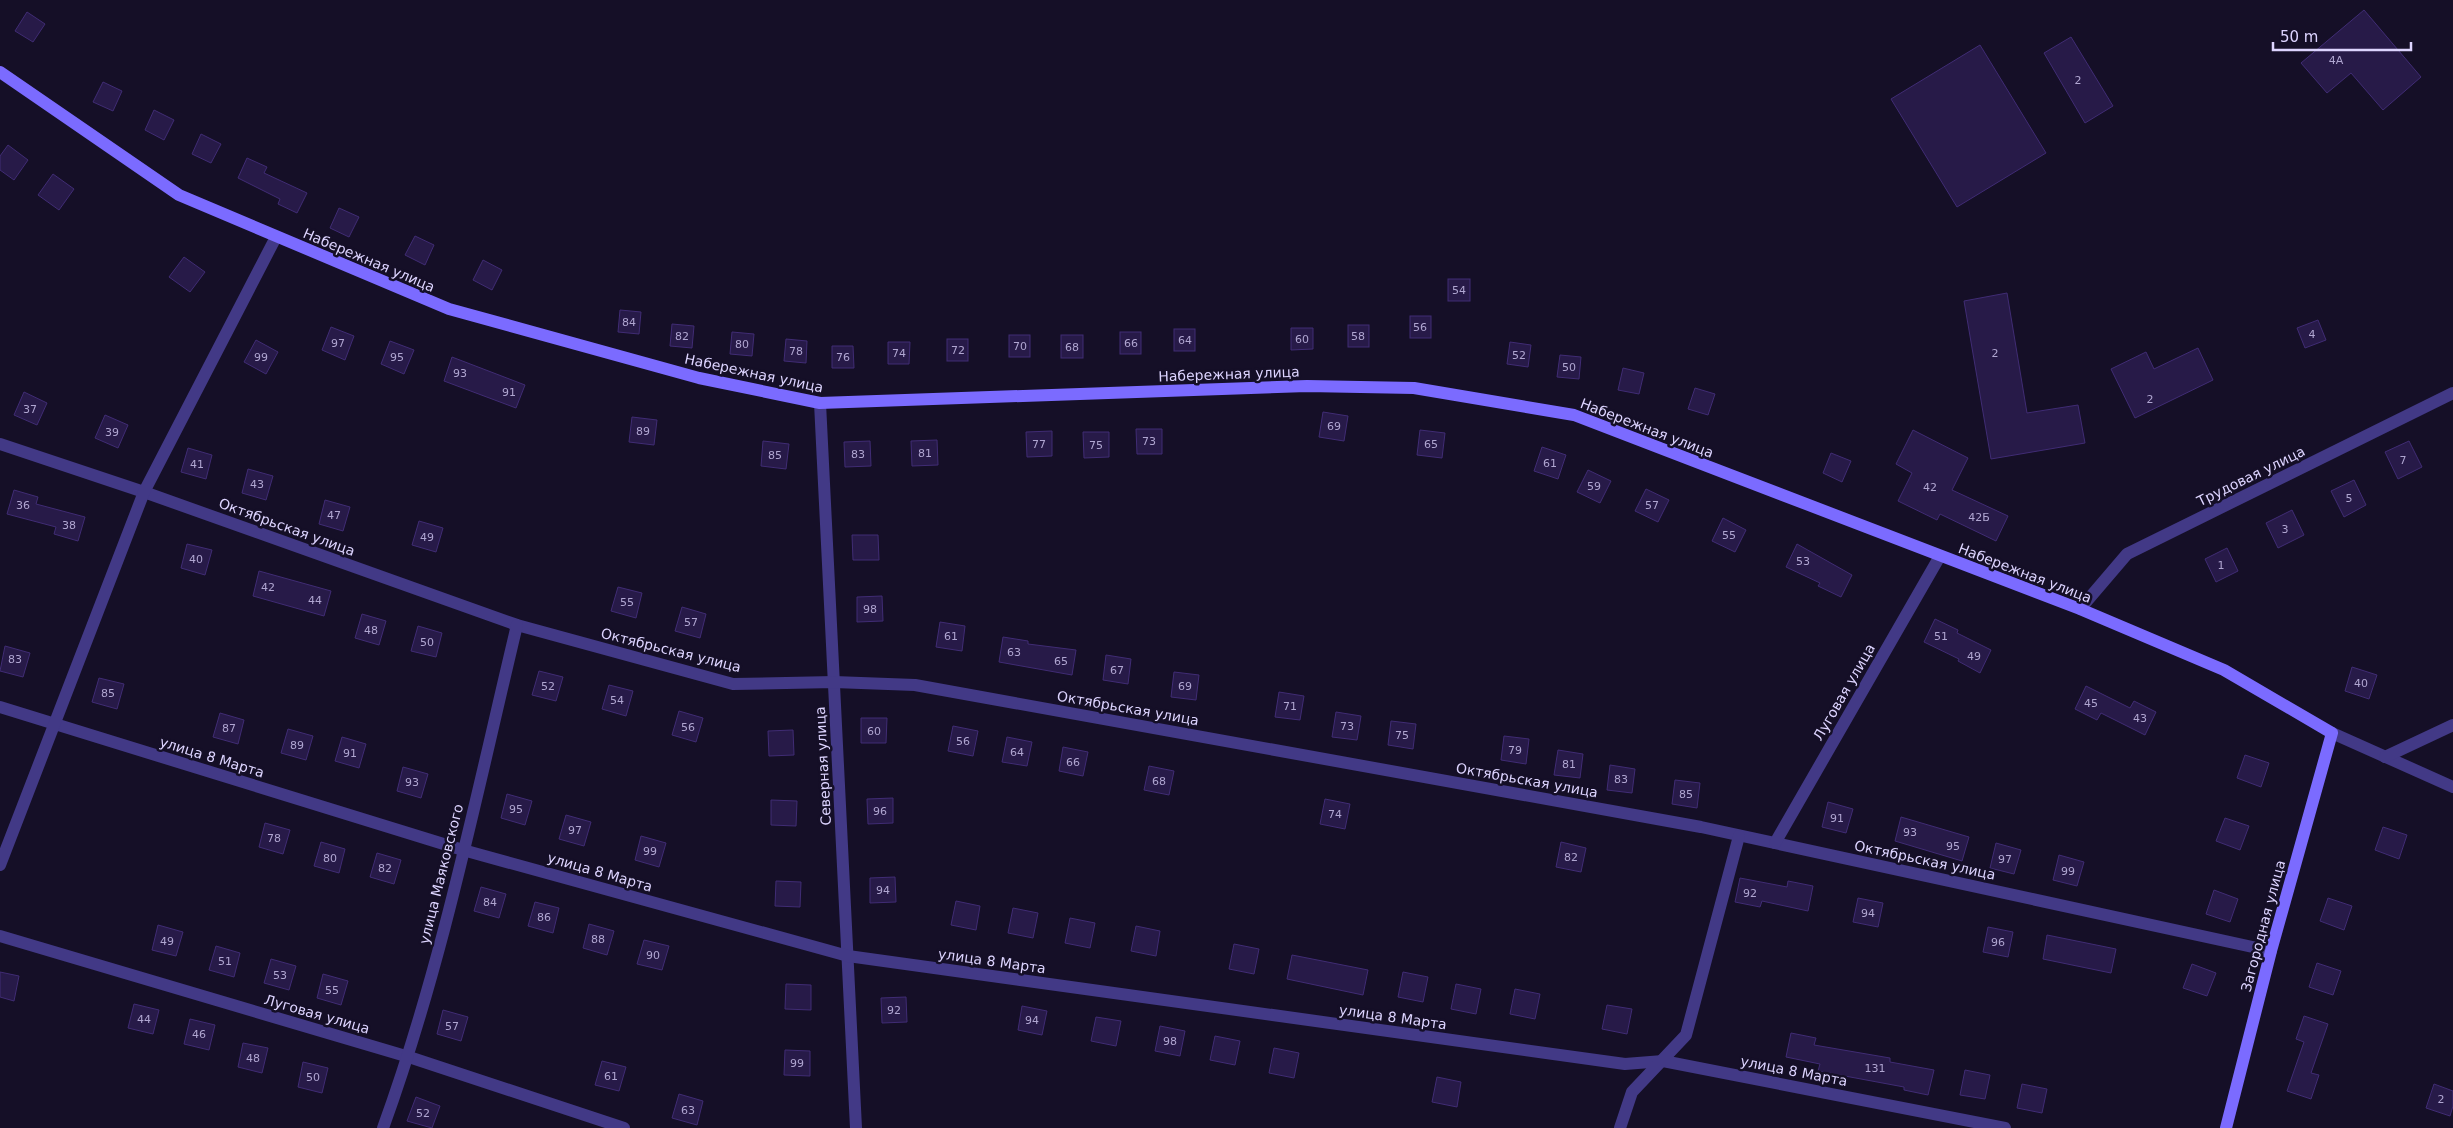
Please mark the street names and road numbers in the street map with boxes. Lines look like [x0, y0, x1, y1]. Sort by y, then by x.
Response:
street label: Набережная улица [301, 225, 437, 295]
street label: Набережная улица [683, 350, 825, 396]
street label: Набережная улица [1158, 364, 1300, 384]
street label: Набережная улица [1578, 395, 1716, 461]
street label: Трудовая улица [2194, 443, 2308, 510]
street label: Октябрьская улица [217, 495, 357, 559]
street label: Набережная улица [1956, 540, 2094, 606]
street label: Октябрьская улица [599, 625, 743, 675]
street label: Луговая улица [1810, 641, 1878, 743]
street label: Октябрьская улица [1056, 688, 1200, 728]
street label: Северная улица [812, 706, 834, 826]
street label: улица 8 Марта [158, 733, 266, 781]
street label: Октябрьская улица [1455, 760, 1599, 800]
street label: улица Маяковского [416, 802, 466, 946]
street label: Октябрьская улица [1853, 837, 1997, 883]
street label: улица 8 Марта [546, 849, 654, 895]
street label: Загородная улица [2238, 858, 2288, 994]
street label: улица 8 Марта [937, 946, 1047, 976]
street label: Луговая улица [262, 991, 372, 1037]
street label: улица 8 Марта [1338, 1002, 1448, 1032]
street label: улица 8 Марта [1739, 1053, 1849, 1089]

